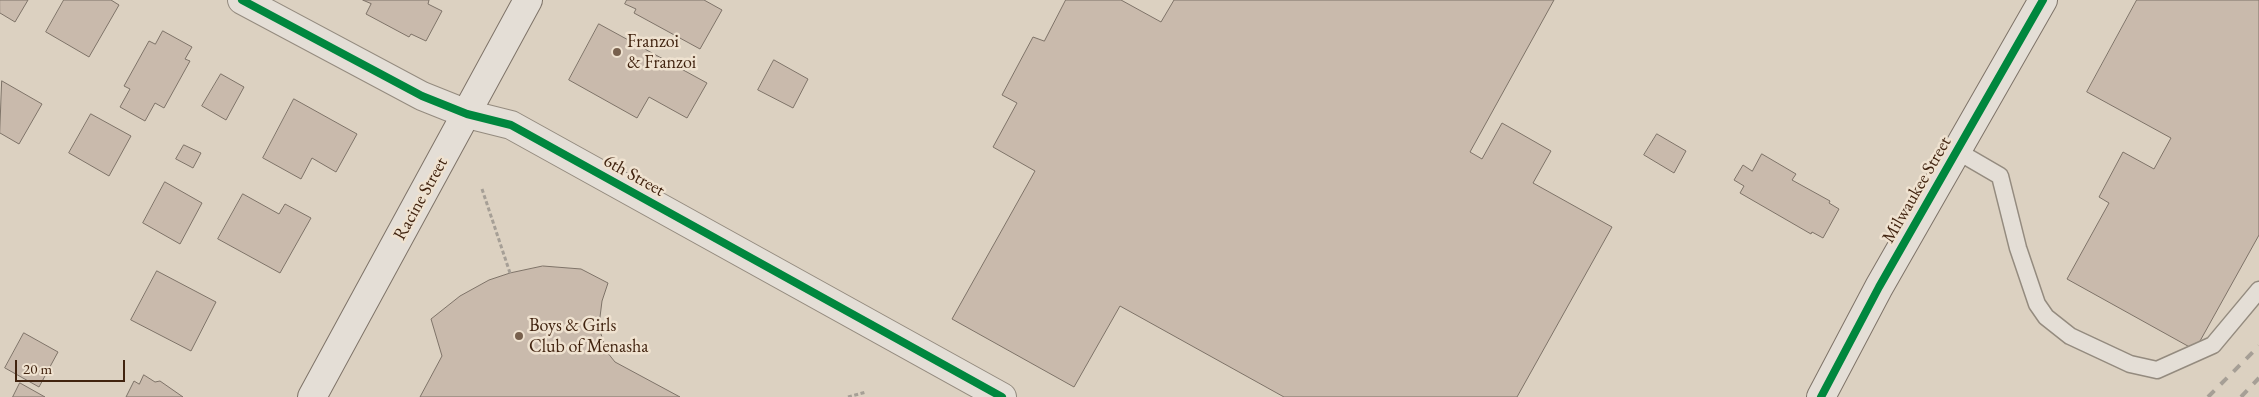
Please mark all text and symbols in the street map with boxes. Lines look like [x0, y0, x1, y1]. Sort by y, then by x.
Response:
place label: Franzoi & Franzoi [627, 31, 696, 74]
marker: Franzoi & Franzoi [611, 46, 623, 58]
street label: Milwaukee Street [1878, 133, 1956, 247]
street label: 6th Street [600, 150, 668, 202]
street label: Racine Street [389, 154, 453, 244]
place label: Boys & Girls Club of Menasha [529, 315, 649, 358]
marker: Boys & Girls Club of Menasha [513, 330, 525, 342]
scale bar [18, 350, 128, 382]
text: 20 m [23, 359, 52, 378]

